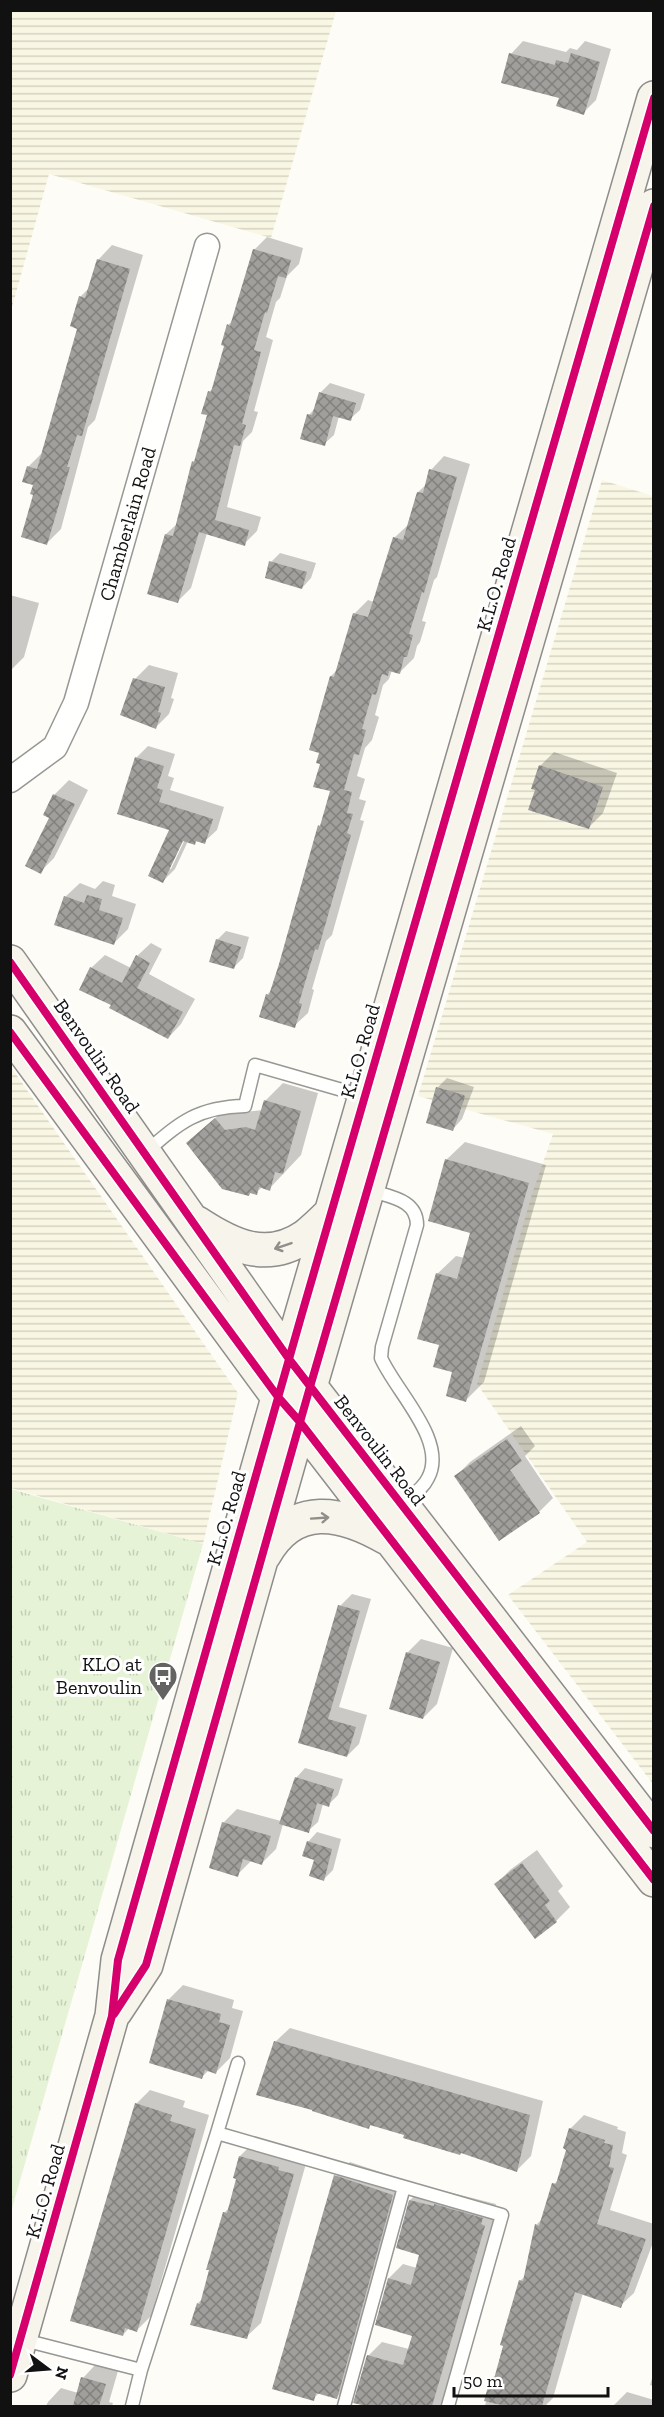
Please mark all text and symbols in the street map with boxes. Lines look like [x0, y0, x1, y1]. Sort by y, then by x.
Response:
street label: Chamberlain Road [94, 444, 161, 604]
street label: K.L.O. Road [471, 534, 521, 634]
street label: Benvoulin Road [49, 994, 145, 1118]
street label: K.L.O. Road [335, 1001, 385, 1101]
one-way arrow [274, 1241, 293, 1252]
street label: Benvoulin Road [329, 1390, 431, 1510]
street label: K.L.O. Road [201, 1468, 251, 1568]
one-way arrow [310, 1512, 330, 1523]
place label: KLO at Benvoulin [56, 1652, 143, 1699]
bus stop icon: KLO at Benvoulin [147, 1660, 179, 1702]
street label: K.L.O. Road [20, 2141, 70, 2241]
north arrow [18, 2339, 78, 2399]
scale bar [454, 2360, 608, 2398]
text: N [51, 2365, 73, 2381]
text: 50 m [463, 2370, 503, 2392]

